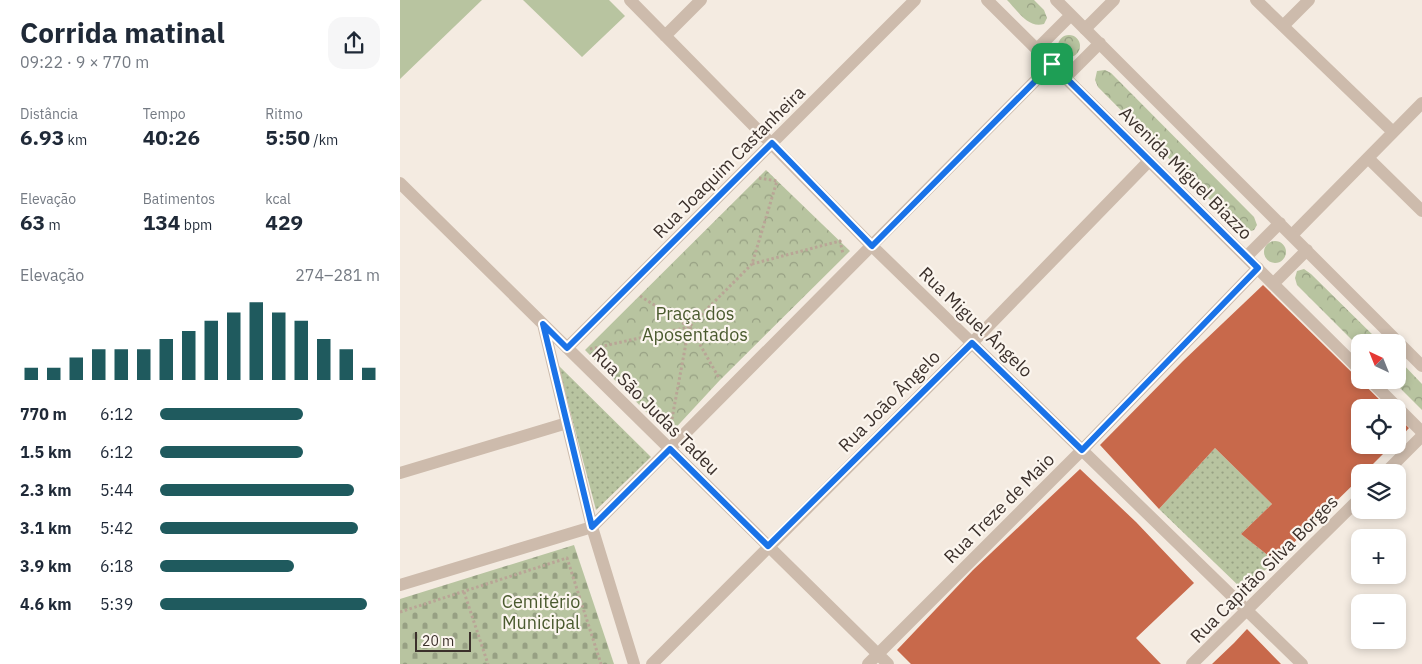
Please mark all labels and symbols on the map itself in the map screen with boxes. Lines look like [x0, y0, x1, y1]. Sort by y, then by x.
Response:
pin [1031, 43, 1073, 85]
street label: Rua Joaquim Castanheira [648, 81, 810, 243]
street label: Avenida Miguel Biazzo [1115, 102, 1257, 244]
street label: Rua Miguel Ângelo [914, 262, 1038, 382]
park label: Praça dos Aposentados [642, 302, 748, 346]
north arrow [1351, 334, 1406, 389]
street label: Rua São Judas Tadeu [587, 342, 725, 480]
street label: Rua João Ângelo [833, 345, 945, 457]
street label: Rua Treze de Maio [939, 448, 1059, 568]
street label: Rua Capitão Silva Borges [1185, 490, 1343, 648]
park label: Cemitério Municipal [502, 590, 580, 634]
scale bar [415, 629, 471, 652]

